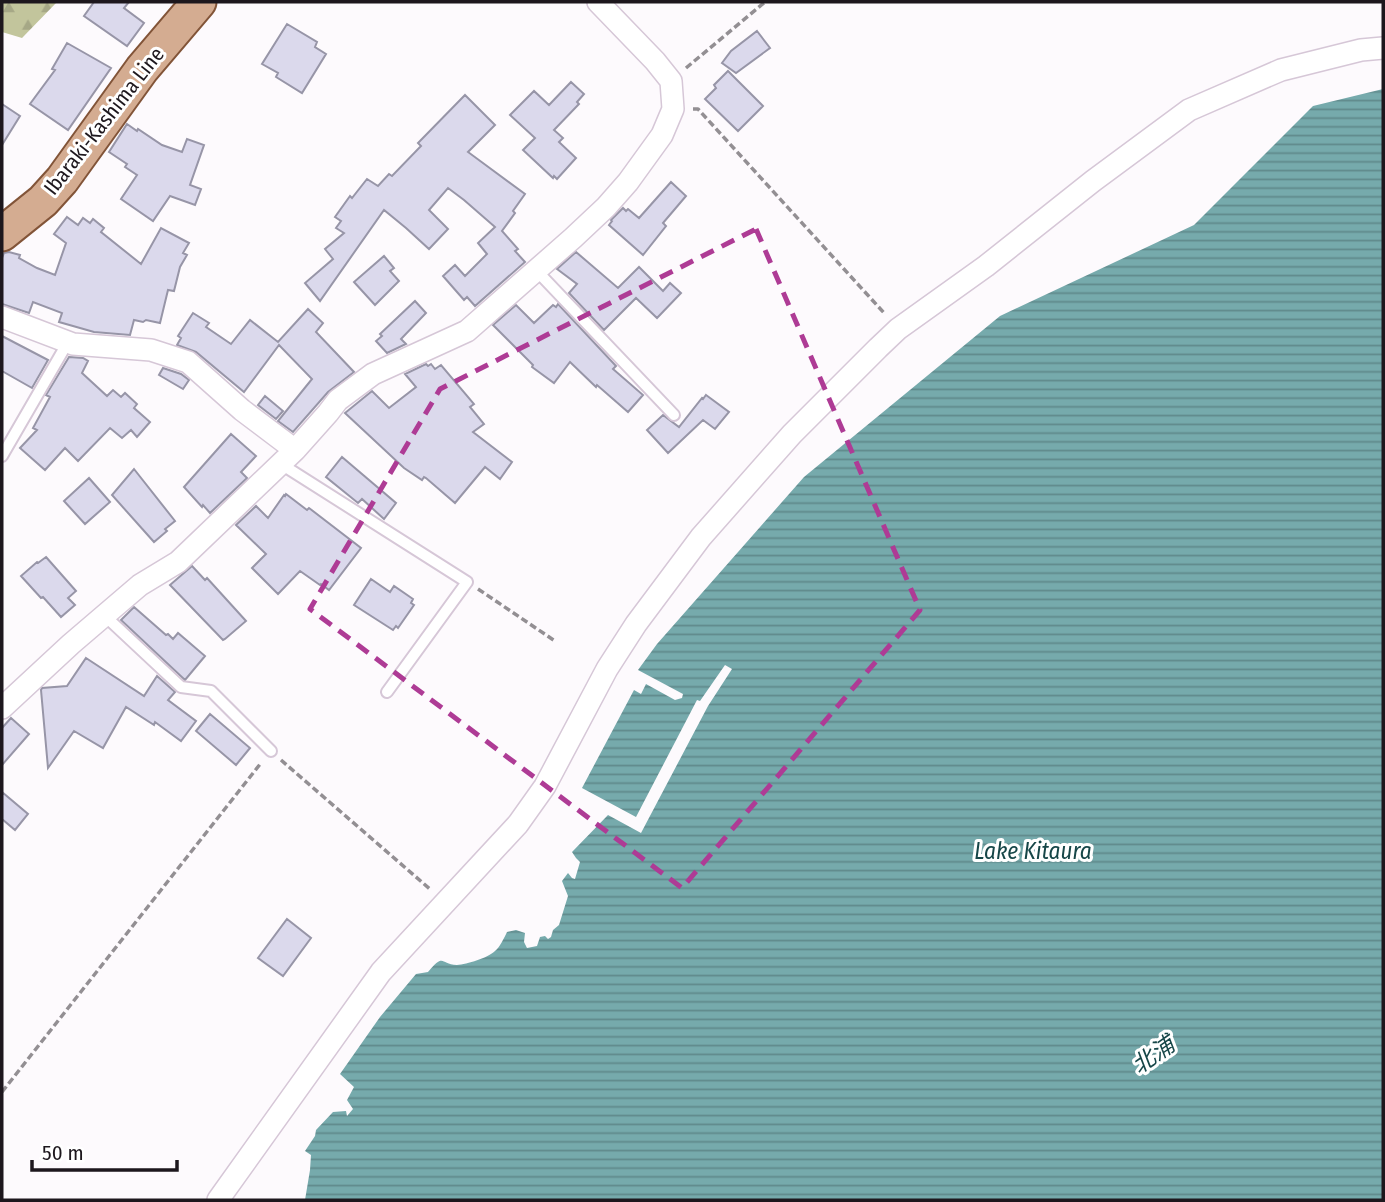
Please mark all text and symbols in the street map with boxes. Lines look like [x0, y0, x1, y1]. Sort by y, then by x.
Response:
street label: Ibaraki-Kashima Line [38, 42, 170, 200]
water label: Lake Kitaura [974, 837, 1092, 865]
water label: 北浦 [1126, 1028, 1183, 1080]
scale bar [32, 1128, 177, 1172]
text: 50 m [42, 1140, 84, 1166]

